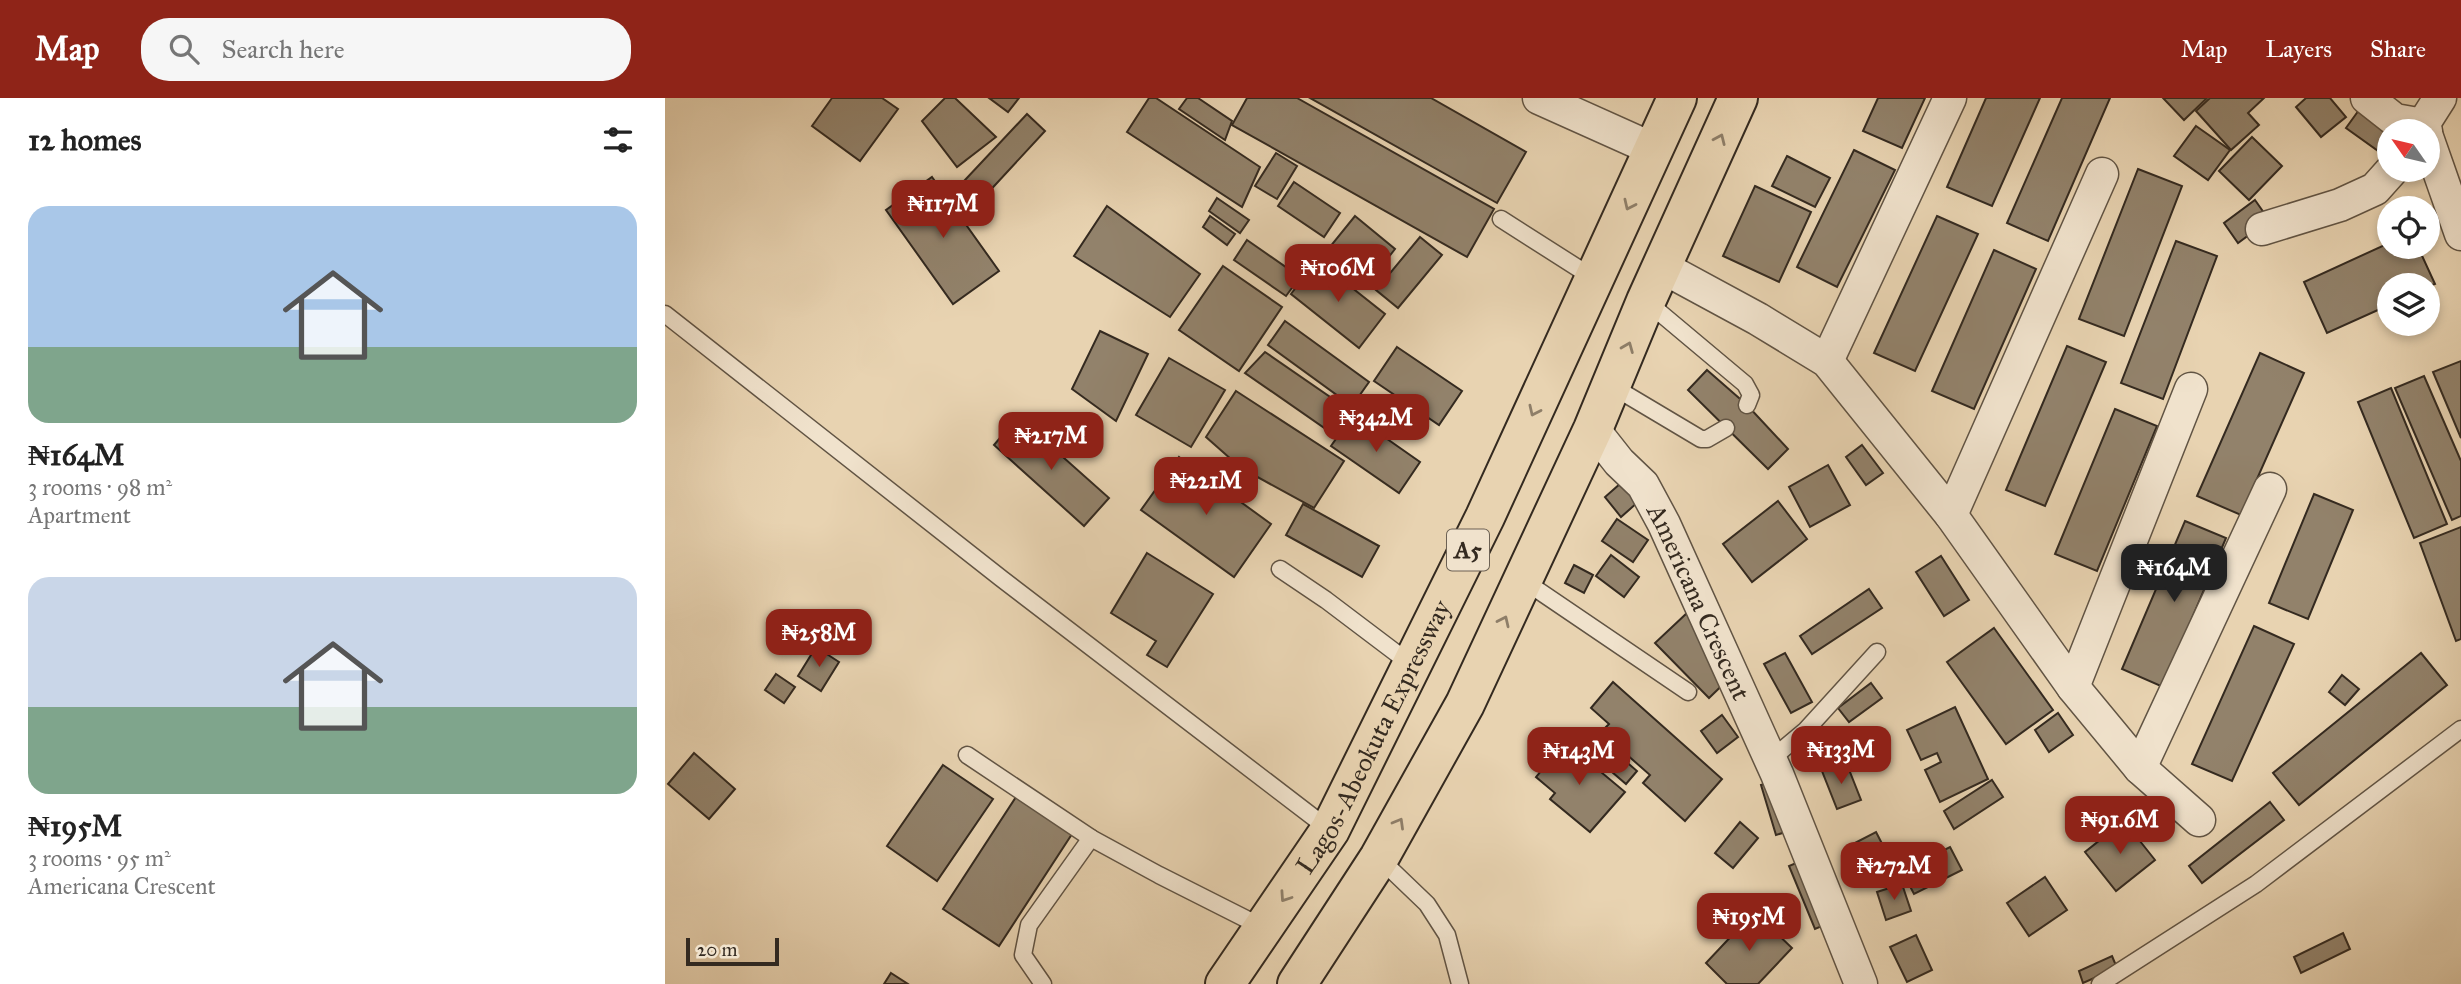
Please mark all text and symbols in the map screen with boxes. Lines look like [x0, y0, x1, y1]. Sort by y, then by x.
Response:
search box [141, 18, 631, 81]
text: Map [35, 29, 99, 69]
icon: search [165, 30, 203, 68]
text: Search here [221, 33, 345, 65]
text: Map [2181, 34, 2228, 64]
text: Layers [2266, 34, 2332, 64]
text: Share [2370, 34, 2426, 64]
north arrow [2377, 119, 2439, 182]
map controls [2377, 119, 2440, 336]
icon: filters [599, 121, 637, 159]
text: 12 homes [28, 122, 141, 158]
one-way arrow [1712, 134, 1726, 146]
pin: ₦117M [894, 180, 992, 240]
text: ₦117M [908, 189, 978, 217]
button: locate [2377, 196, 2440, 259]
one-way arrow [1623, 198, 1637, 210]
pin: ₦106M [1289, 244, 1387, 304]
icon: home [270, 252, 396, 378]
text: ₦106M [1301, 253, 1375, 281]
button: layers [2377, 273, 2440, 336]
one-way arrow [1619, 342, 1633, 354]
pin: ₦342M [1327, 394, 1425, 454]
text: ₦342M [1339, 403, 1413, 431]
one-way arrow [1528, 404, 1542, 416]
pin: ₦217M [1002, 412, 1100, 472]
text: ₦217M [1014, 421, 1088, 449]
text: ₦164M [28, 437, 124, 473]
pin: ₦221M [1157, 458, 1255, 517]
text: ₦221M [1170, 466, 1242, 494]
text: 3 rooms · 98 m² [28, 473, 172, 501]
street label: Americana Crescent [1640, 497, 1757, 705]
text: Apartment [28, 501, 131, 529]
road number: A5 [1447, 530, 1489, 570]
pin: ₦164M [2125, 545, 2223, 604]
text: ₦164M [2137, 553, 2211, 581]
street label: Lagos-Abeokuta Expressway [1289, 594, 1458, 880]
pin: ₦258M [770, 610, 868, 669]
one-way arrow [1495, 616, 1509, 628]
text: ₦258M [782, 618, 856, 646]
icon: home [270, 623, 396, 749]
pin: ₦133M [1792, 726, 1890, 786]
pin: ₦143M [1530, 728, 1628, 787]
text: ₦133M [1807, 735, 1875, 763]
text: ₦143M [1543, 736, 1615, 764]
pin: ₦91.6M [2063, 796, 2177, 856]
text: ₦91.6M [2081, 805, 2159, 833]
text: ₦195M [28, 808, 122, 844]
one-way arrow [1391, 818, 1404, 831]
pin: ₦272M [1845, 842, 1943, 902]
text: 3 rooms · 95 m² [28, 844, 171, 872]
text: ₦272M [1857, 851, 1931, 879]
text: Americana Crescent [28, 872, 216, 900]
one-way arrow [1281, 889, 1293, 902]
pin: ₦195M [1700, 894, 1798, 953]
text: ₦195M [1713, 902, 1785, 930]
scale bar [686, 935, 779, 967]
text: 20 m [697, 938, 738, 961]

